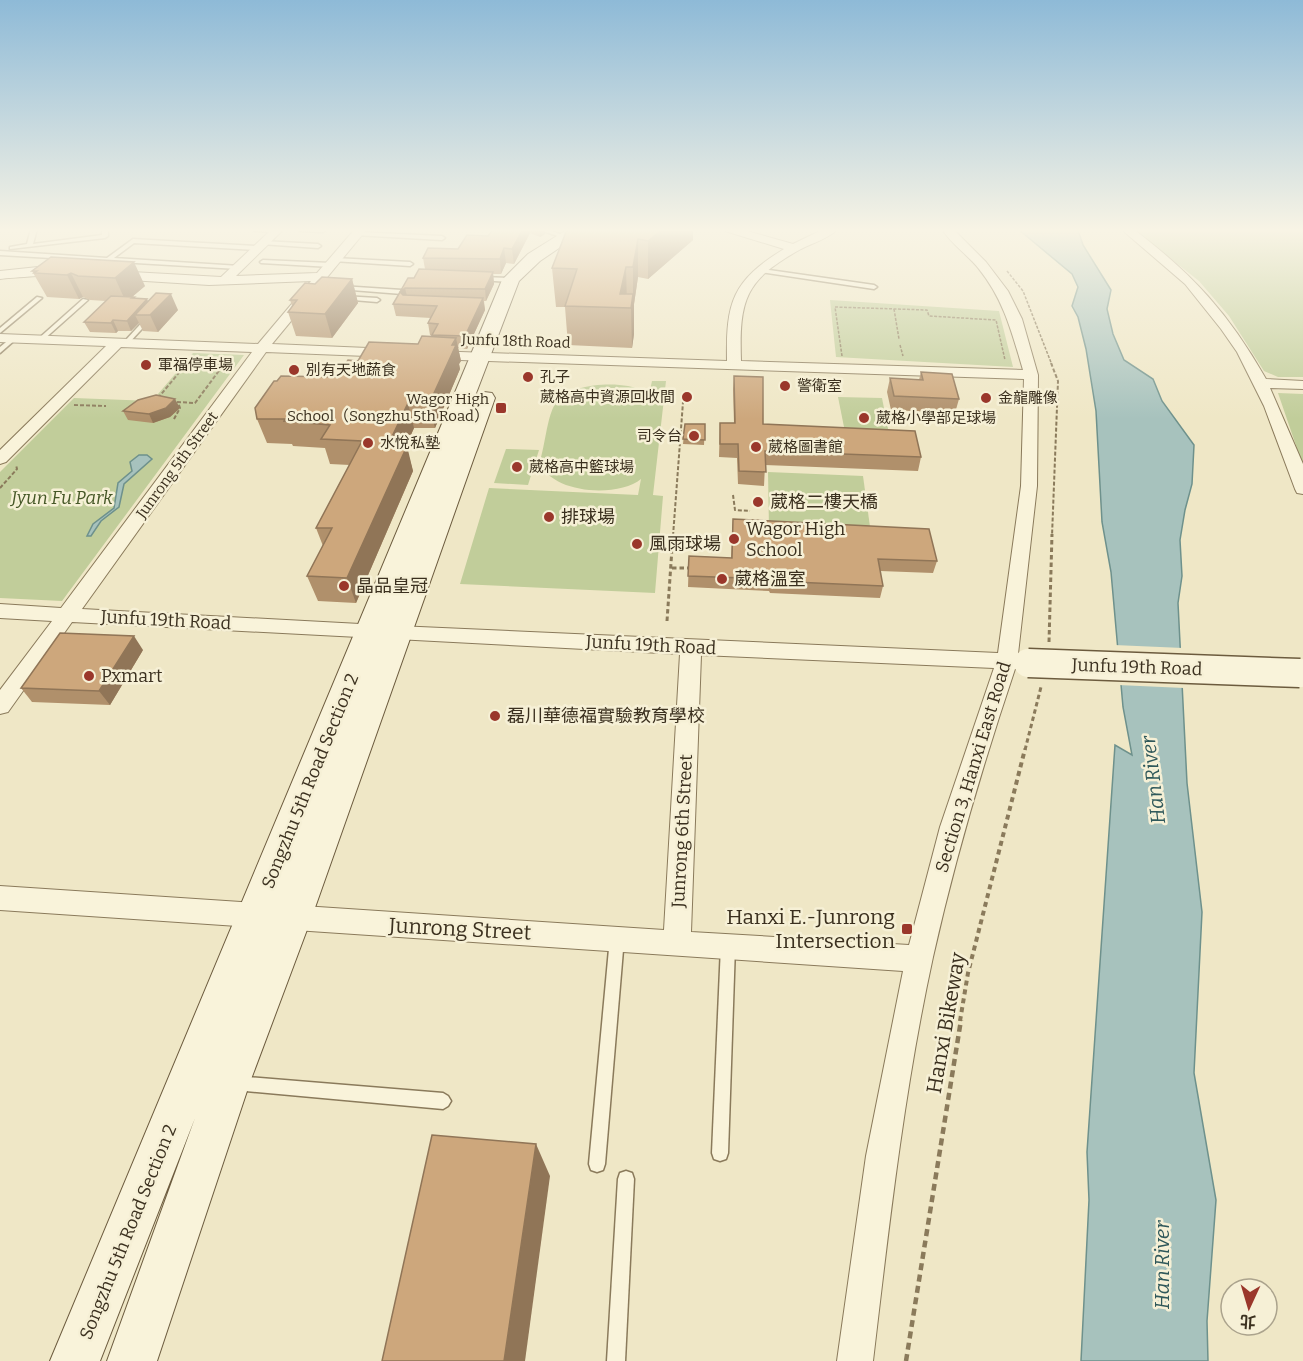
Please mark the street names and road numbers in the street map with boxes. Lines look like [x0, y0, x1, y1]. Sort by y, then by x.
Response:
street label: Junfu 18th Road [460, 330, 571, 352]
street label: Junrong 5th Street [132, 408, 222, 523]
street label: Junfu 19th Road [99, 606, 232, 634]
street label: Junfu 19th Road [584, 631, 717, 659]
street label: Junfu 19th Road [1070, 654, 1203, 680]
street label: Section 3, Hanxi East Road [930, 659, 1016, 875]
street label: Songzhu 5th Road Section 2 [257, 670, 363, 892]
street label: Junrong 6th Street [667, 753, 697, 909]
street label: Junrong Street [387, 912, 532, 946]
street label: Hanxi Bikeway [921, 950, 971, 1096]
street label: Songzhu 5th Road Section 2 [75, 1121, 181, 1343]

